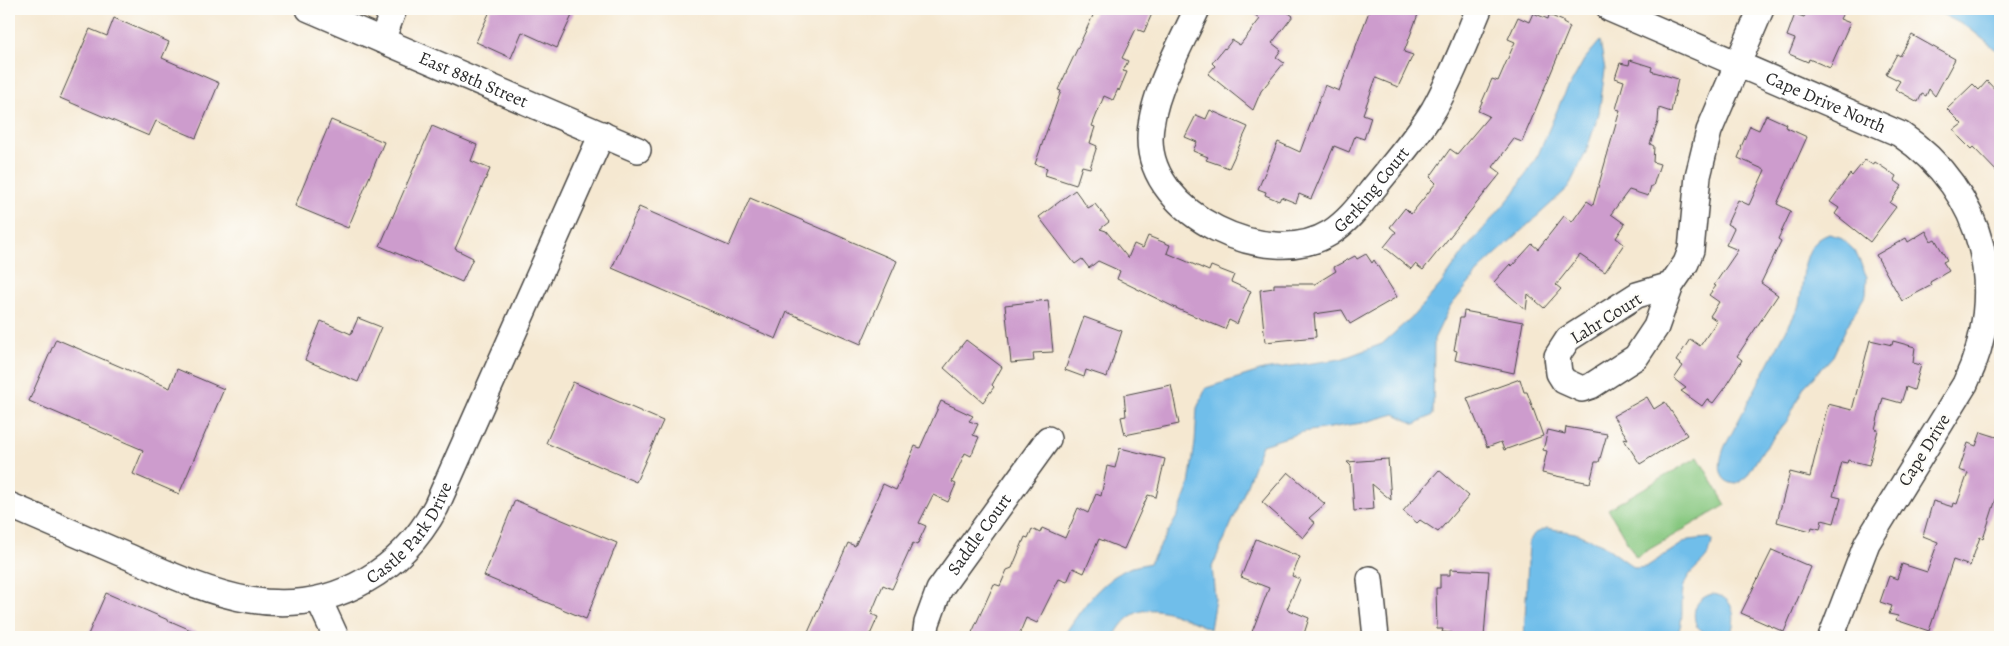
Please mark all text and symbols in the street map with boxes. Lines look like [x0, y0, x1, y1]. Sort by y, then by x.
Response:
street label: East 88th Street [415, 46, 532, 113]
street label: Cape Drive North [1762, 65, 1890, 139]
street label: Gerking Court [1328, 142, 1415, 238]
street label: Lahr Court [1566, 287, 1646, 349]
street label: Cape Drive [1892, 409, 1956, 491]
street label: Castle Park Drive [361, 478, 458, 589]
street label: Saddle Court [942, 488, 1017, 580]

